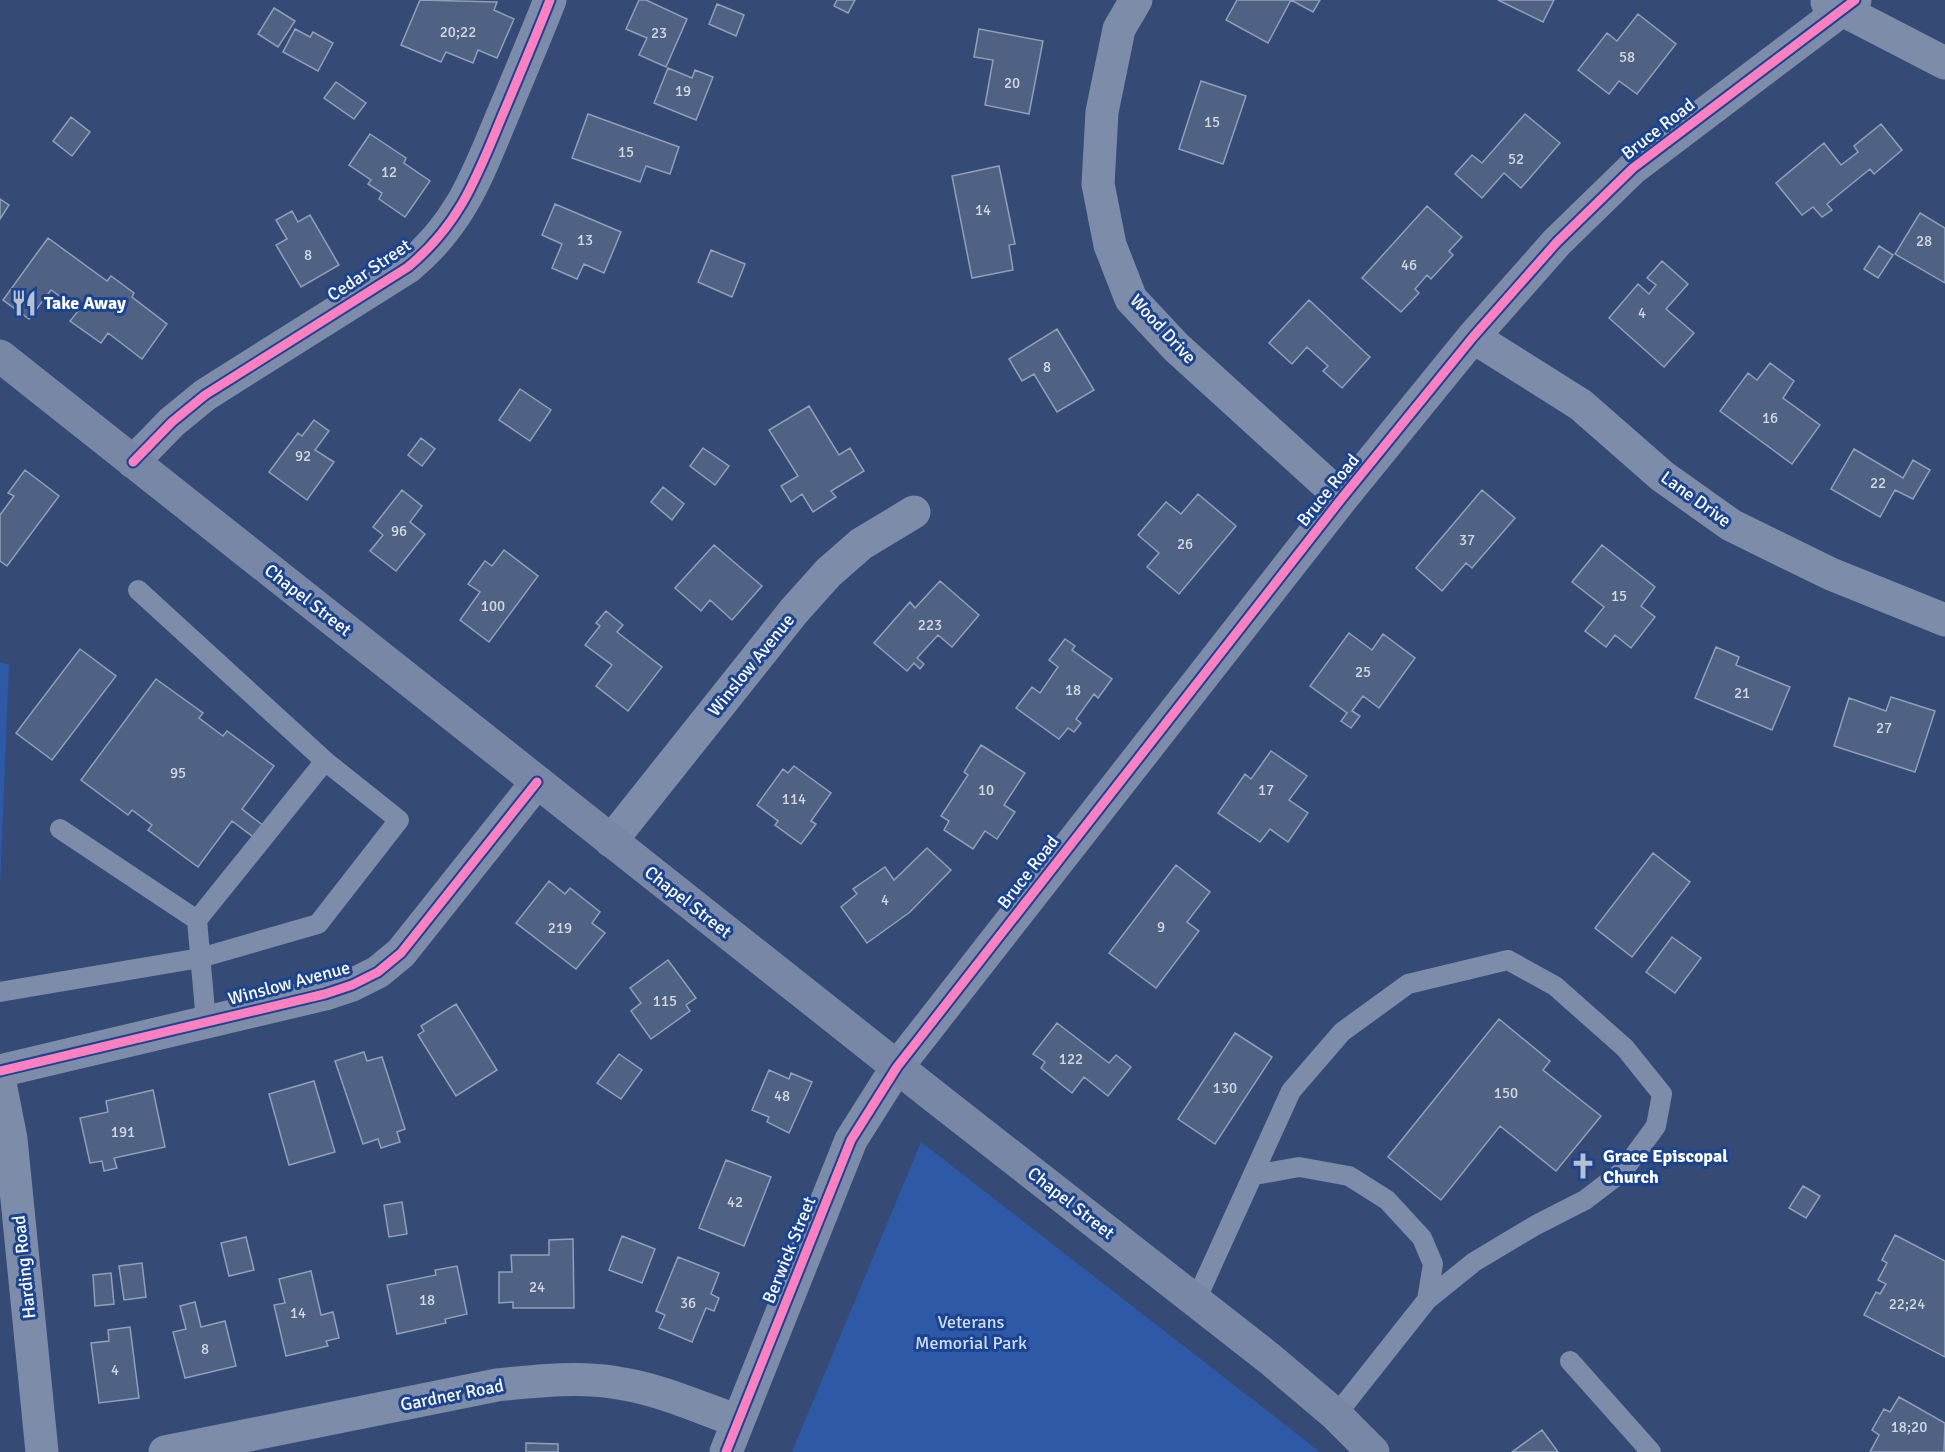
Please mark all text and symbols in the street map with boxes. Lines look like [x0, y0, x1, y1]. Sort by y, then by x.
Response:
house number: 20;22 [440, 23, 476, 41]
house number: 23 [651, 24, 667, 42]
house number: 58 [1619, 48, 1635, 66]
house number: 20 [1004, 74, 1020, 92]
house number: 19 [675, 82, 691, 100]
street label: Bruce Road [1617, 94, 1699, 164]
house number: 15 [1204, 113, 1220, 131]
house number: 15 [618, 143, 634, 161]
house number: 52 [1508, 150, 1524, 168]
house number: 12 [381, 163, 397, 181]
house number: 14 [975, 201, 991, 219]
house number: 13 [577, 231, 593, 249]
house number: 28 [1916, 232, 1932, 250]
street label: Cedar Street [323, 234, 415, 306]
house number: 8 [304, 246, 312, 264]
house number: 46 [1401, 256, 1417, 274]
restaurant icon: Take Away [9, 288, 39, 318]
street label: Wood Drive [1125, 290, 1201, 368]
place label: Take Away [44, 292, 126, 314]
house number: 4 [1638, 304, 1646, 322]
house number: 8 [1043, 358, 1051, 376]
house number: 16 [1762, 409, 1778, 427]
house number: 92 [295, 447, 311, 465]
street label: Bruce Road [1292, 449, 1364, 531]
street label: Lane Drive [1657, 466, 1735, 532]
house number: 22 [1870, 474, 1886, 492]
house number: 96 [391, 522, 407, 540]
house number: 37 [1459, 531, 1475, 549]
house number: 26 [1177, 535, 1193, 553]
street label: Chapel Street [260, 559, 356, 641]
house number: 15 [1611, 587, 1627, 605]
house number: 100 [481, 597, 505, 615]
street label: Winslow Avenue [703, 609, 799, 721]
house number: 223 [918, 616, 942, 634]
house number: 25 [1355, 663, 1371, 681]
house number: 18 [1065, 681, 1081, 699]
house number: 21 [1734, 684, 1750, 702]
house number: 27 [1876, 719, 1892, 737]
house number: 95 [170, 764, 186, 782]
house number: 10 [978, 781, 994, 799]
house number: 17 [1258, 781, 1274, 799]
house number: 114 [782, 790, 806, 808]
street label: Bruce Road [993, 831, 1063, 913]
street label: Chapel Street [640, 861, 736, 943]
house number: 4 [881, 891, 889, 909]
house number: 9 [1157, 918, 1165, 936]
house number: 219 [548, 919, 572, 937]
street label: Winslow Avenue [226, 956, 352, 1010]
house number: 115 [653, 992, 677, 1010]
house number: 122 [1059, 1050, 1083, 1068]
house number: 130 [1213, 1079, 1237, 1097]
house number: 150 [1494, 1084, 1518, 1102]
house number: 48 [774, 1087, 790, 1105]
house number: 191 [111, 1123, 135, 1141]
place label: Grace Episcopal Church [1603, 1145, 1728, 1188]
church icon: Grace Episcopal Church [1568, 1151, 1598, 1181]
street label: Chapel Street [1023, 1162, 1119, 1244]
house number: 42 [727, 1193, 743, 1211]
street label: Berwick Street [758, 1193, 820, 1307]
street label: Harding Road [8, 1214, 40, 1320]
house number: 24 [529, 1278, 545, 1296]
house number: 18 [419, 1291, 435, 1309]
house number: 36 [680, 1294, 696, 1312]
house number: 22;24 [1889, 1295, 1925, 1313]
house number: 14 [290, 1304, 306, 1322]
park label: Veterans Memorial Park [915, 1311, 1027, 1354]
house number: 8 [201, 1340, 209, 1358]
house number: 4 [111, 1361, 119, 1379]
street label: Gardner Road [399, 1374, 505, 1416]
house number: 18;20 [1891, 1418, 1927, 1436]

